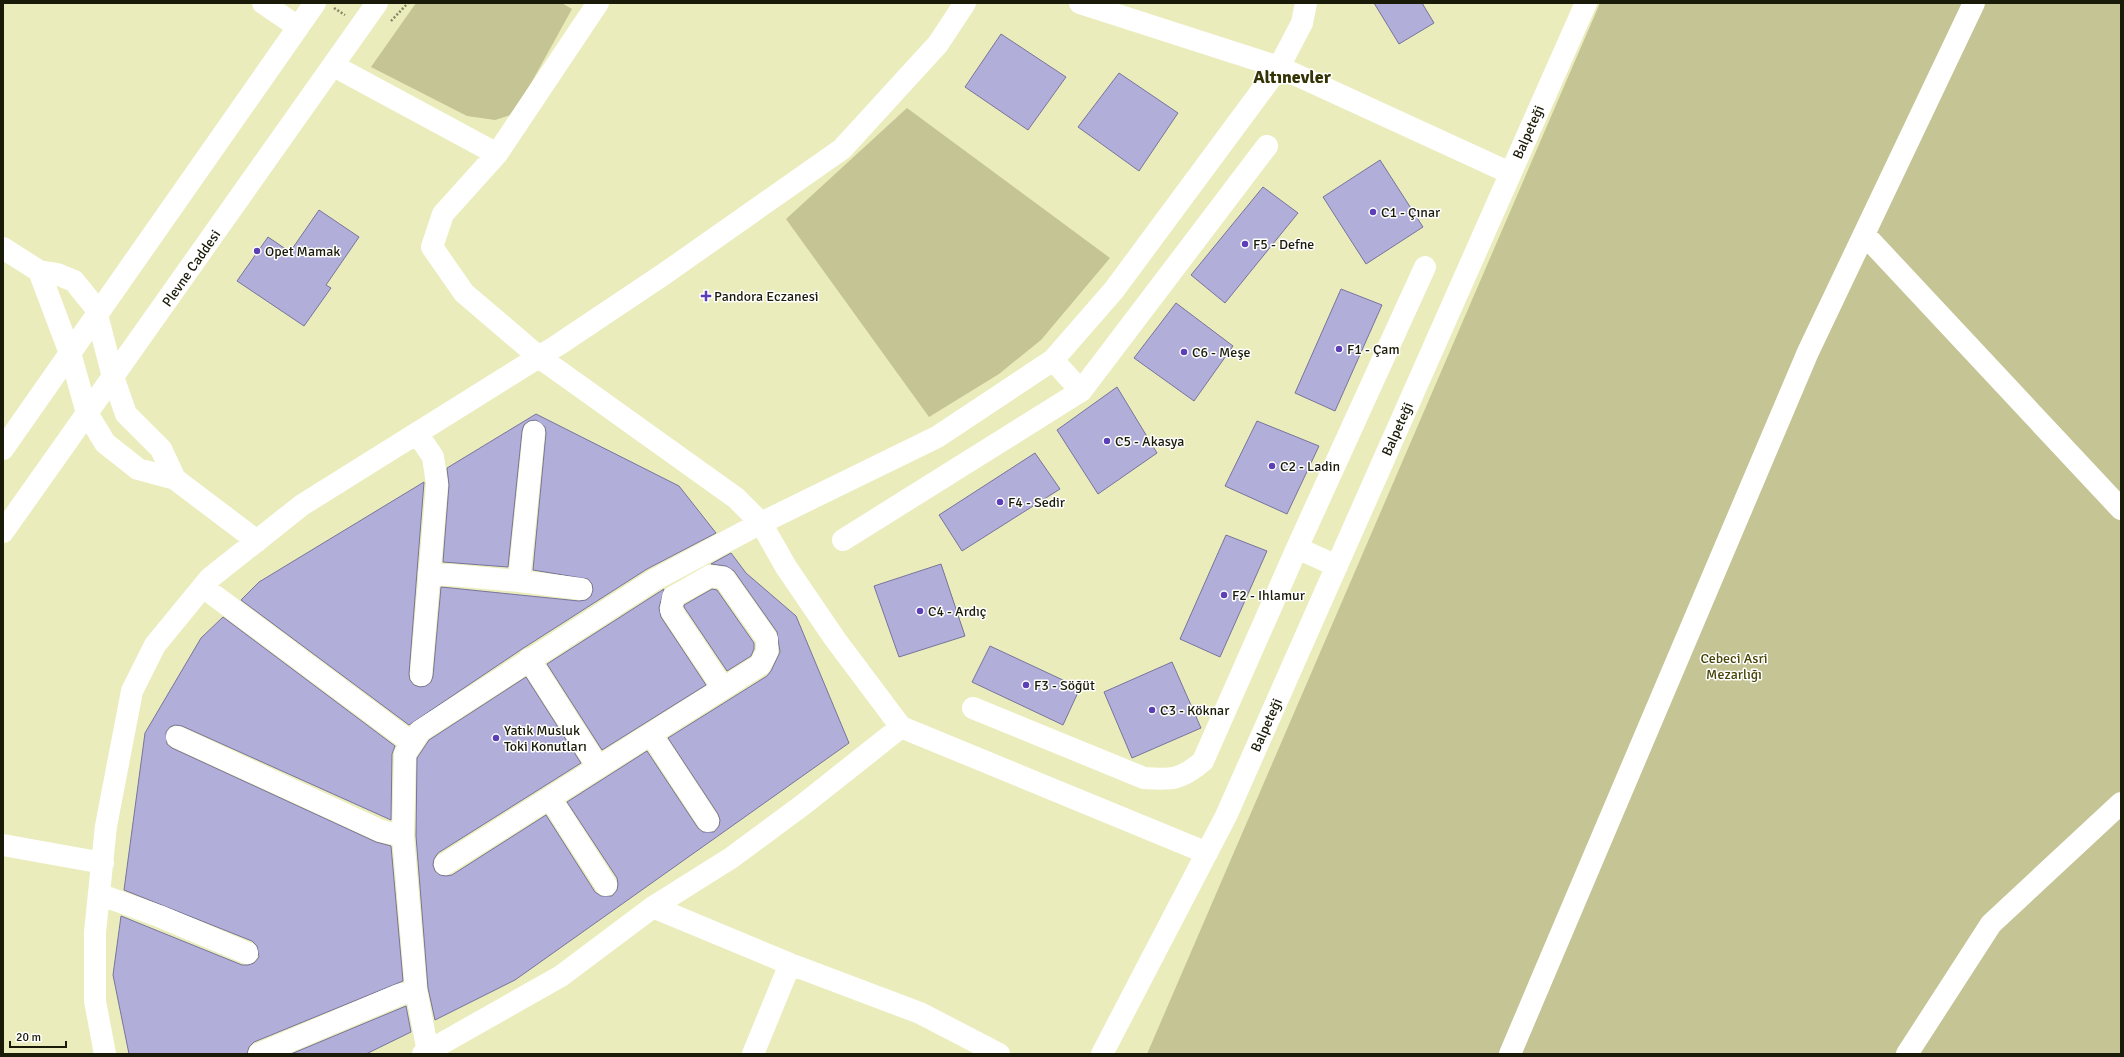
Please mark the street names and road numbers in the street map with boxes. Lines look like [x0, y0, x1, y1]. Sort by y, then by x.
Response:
street label: Balpeteği [1509, 103, 1548, 162]
street label: Plevne Caddesi [159, 227, 224, 310]
street label: Balpeteği [1378, 400, 1417, 459]
street label: Balpeteği [1247, 696, 1286, 755]

